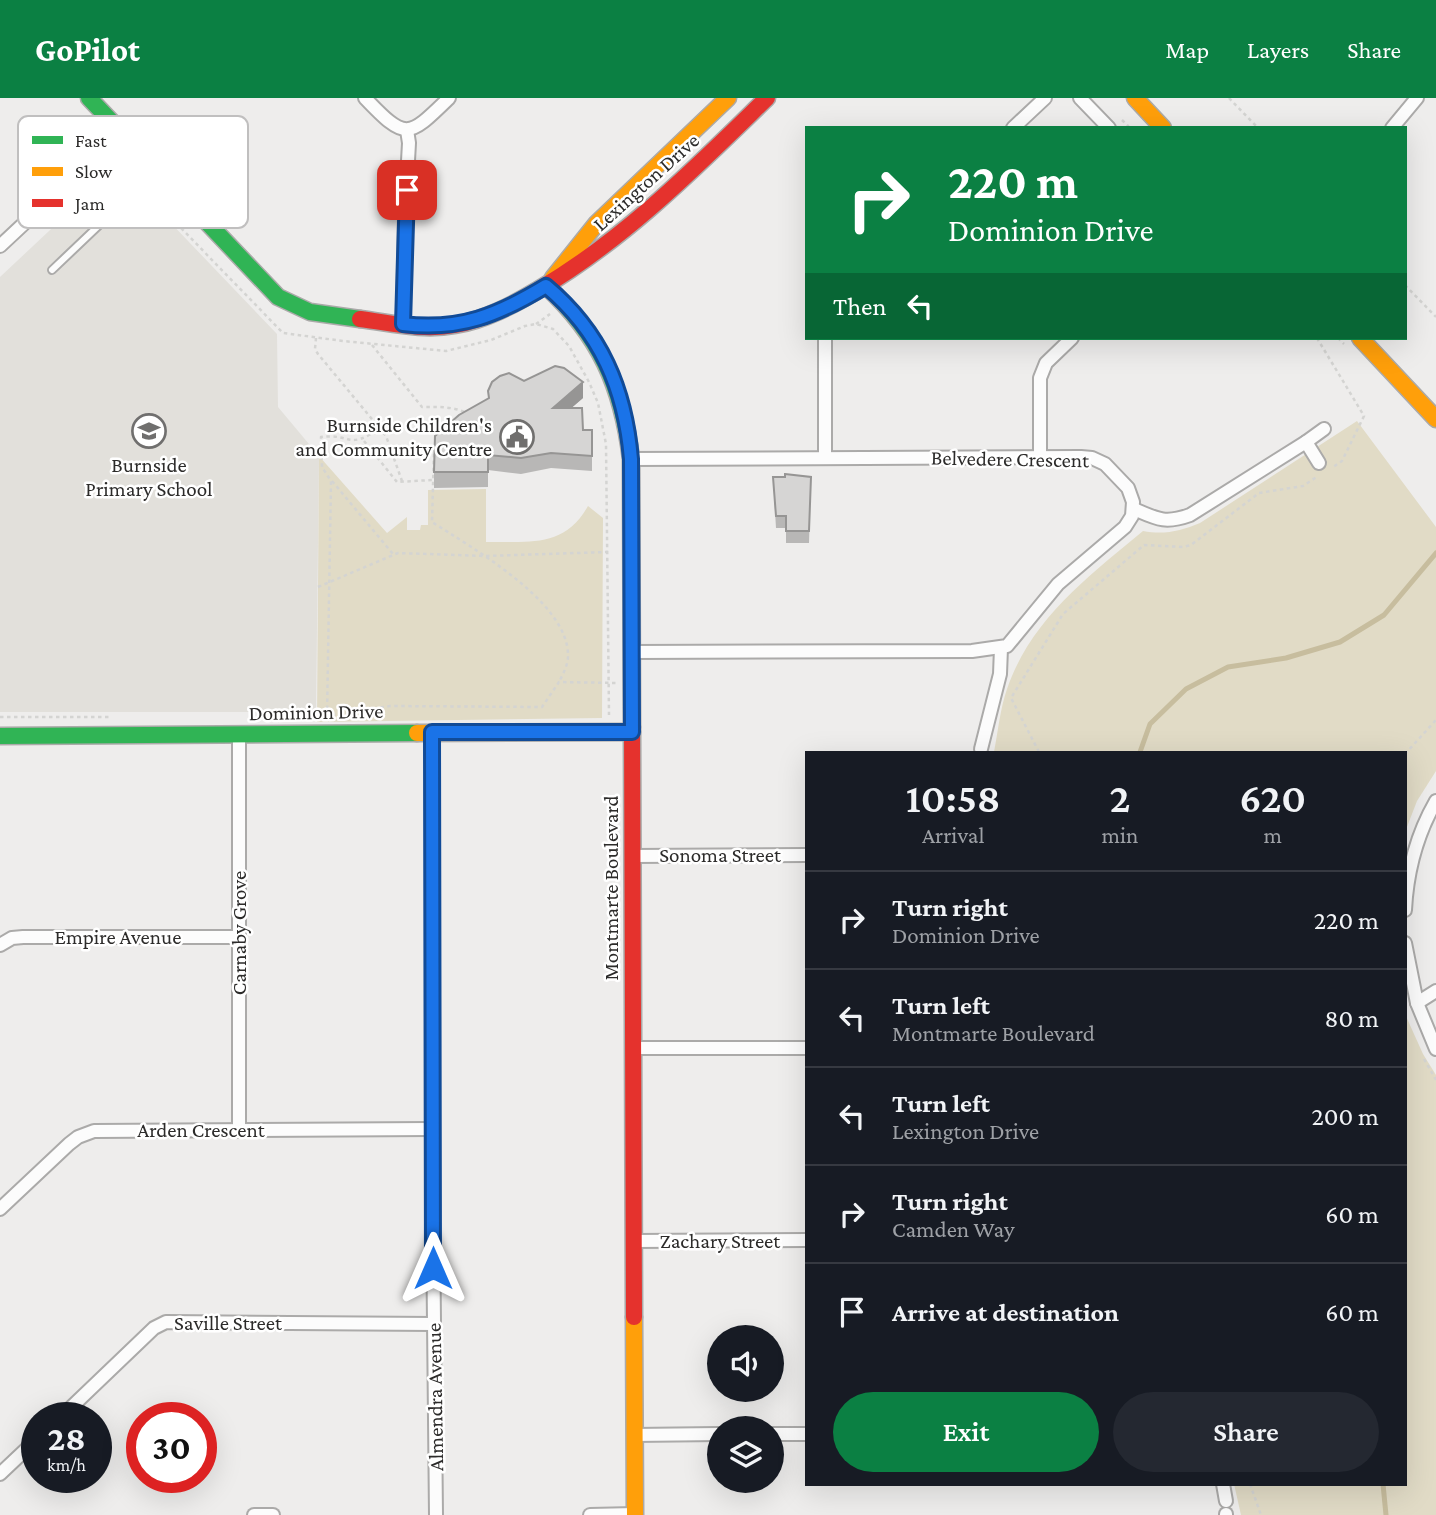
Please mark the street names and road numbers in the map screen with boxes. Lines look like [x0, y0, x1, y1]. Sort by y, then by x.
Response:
street label: Lexington Drive [588, 128, 704, 236]
street label: Belvedere Crescent [931, 446, 1090, 472]
street label: Dominion Drive [248, 699, 384, 725]
street label: Montmarte Boulevard [599, 795, 623, 981]
street label: Sonoma Street [659, 843, 782, 867]
street label: Carnaby Grove [227, 871, 251, 995]
street label: Empire Avenue [55, 925, 181, 949]
street label: Arden Crescent [137, 1118, 266, 1142]
street label: Zachary Street [660, 1229, 781, 1253]
street label: Saville Street [174, 1311, 283, 1335]
street label: Almendra Avenue [422, 1323, 448, 1471]

